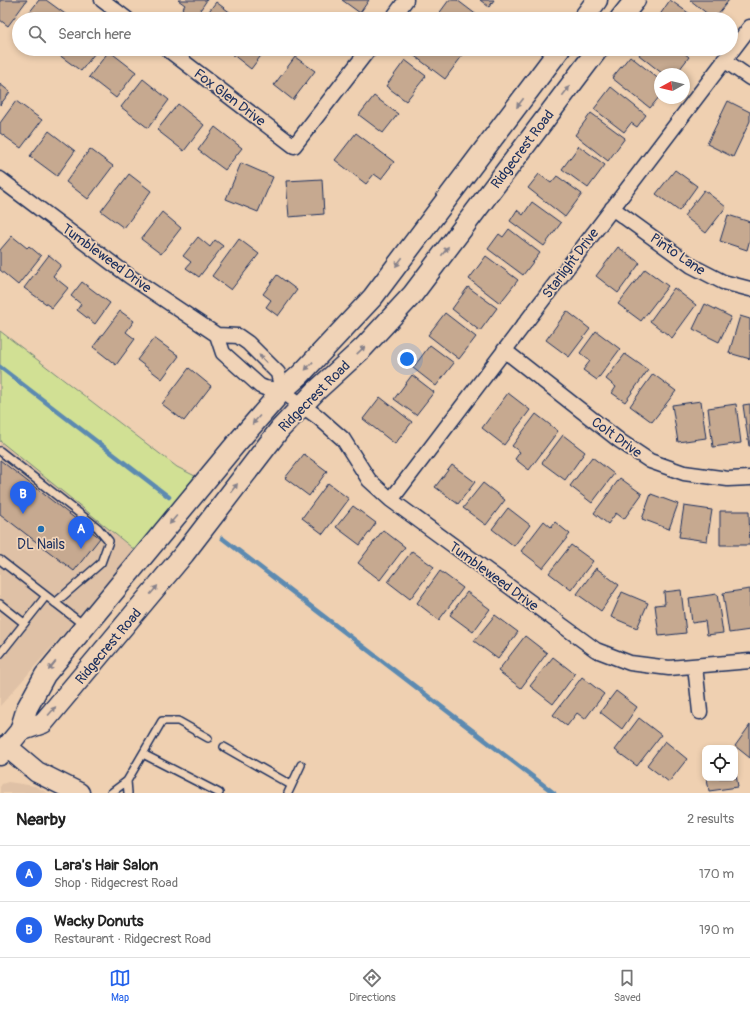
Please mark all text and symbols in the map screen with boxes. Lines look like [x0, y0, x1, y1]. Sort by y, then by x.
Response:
search box [12, 12, 738, 56]
icon: search [26, 23, 48, 45]
text: Search here [58, 25, 131, 44]
street label: Fox Glen Drive [191, 65, 269, 130]
north arrow [654, 68, 690, 104]
one-way arrow [561, 86, 570, 97]
one-way arrow [516, 97, 524, 108]
street label: Ridgecrest Road [487, 107, 558, 192]
street label: Tumbleweed Drive [59, 220, 155, 297]
street label: Starlight Drive [538, 225, 602, 302]
street label: Pinto Lane [647, 230, 709, 279]
one-way arrow [441, 245, 449, 256]
one-way arrow [395, 257, 404, 268]
one-way arrow [356, 345, 366, 355]
your location [397, 349, 417, 369]
one-way arrow [258, 354, 268, 364]
street label: Ridgecrest Road [275, 357, 354, 436]
one-way arrow [305, 361, 314, 370]
street label: Colt Drive [588, 413, 645, 461]
one-way arrow [252, 415, 261, 426]
pin: B [10, 481, 36, 514]
one-way arrow [230, 483, 239, 494]
one-way arrow [168, 515, 177, 525]
pin: A [68, 516, 94, 549]
marker: DL Nails [36, 524, 46, 534]
place label: DL Nails [17, 536, 66, 553]
street label: Tumbleweed Drive [446, 538, 542, 615]
one-way arrow [149, 585, 158, 596]
street label: Ridgecrest Road [72, 605, 145, 688]
one-way arrow [48, 661, 57, 671]
one-way arrow [48, 706, 57, 717]
map controls [702, 745, 738, 781]
button: locate [702, 745, 738, 781]
text: Nearby [16, 809, 65, 830]
text: 2 results [687, 811, 734, 827]
text: Lara's Hair Salon [54, 856, 158, 875]
text: A [25, 866, 33, 882]
text: 170 m [699, 866, 734, 882]
text: Shop · Ridgecrest Road [54, 875, 178, 891]
text: Wacky Donuts [54, 912, 143, 931]
text: B [25, 922, 33, 938]
text: 190 m [699, 922, 734, 938]
text: Restaurant · Ridgecrest Road [54, 931, 211, 947]
tab: Map [109, 967, 131, 1004]
tab: Directions [349, 967, 396, 1004]
tab: Saved [614, 967, 641, 1004]

